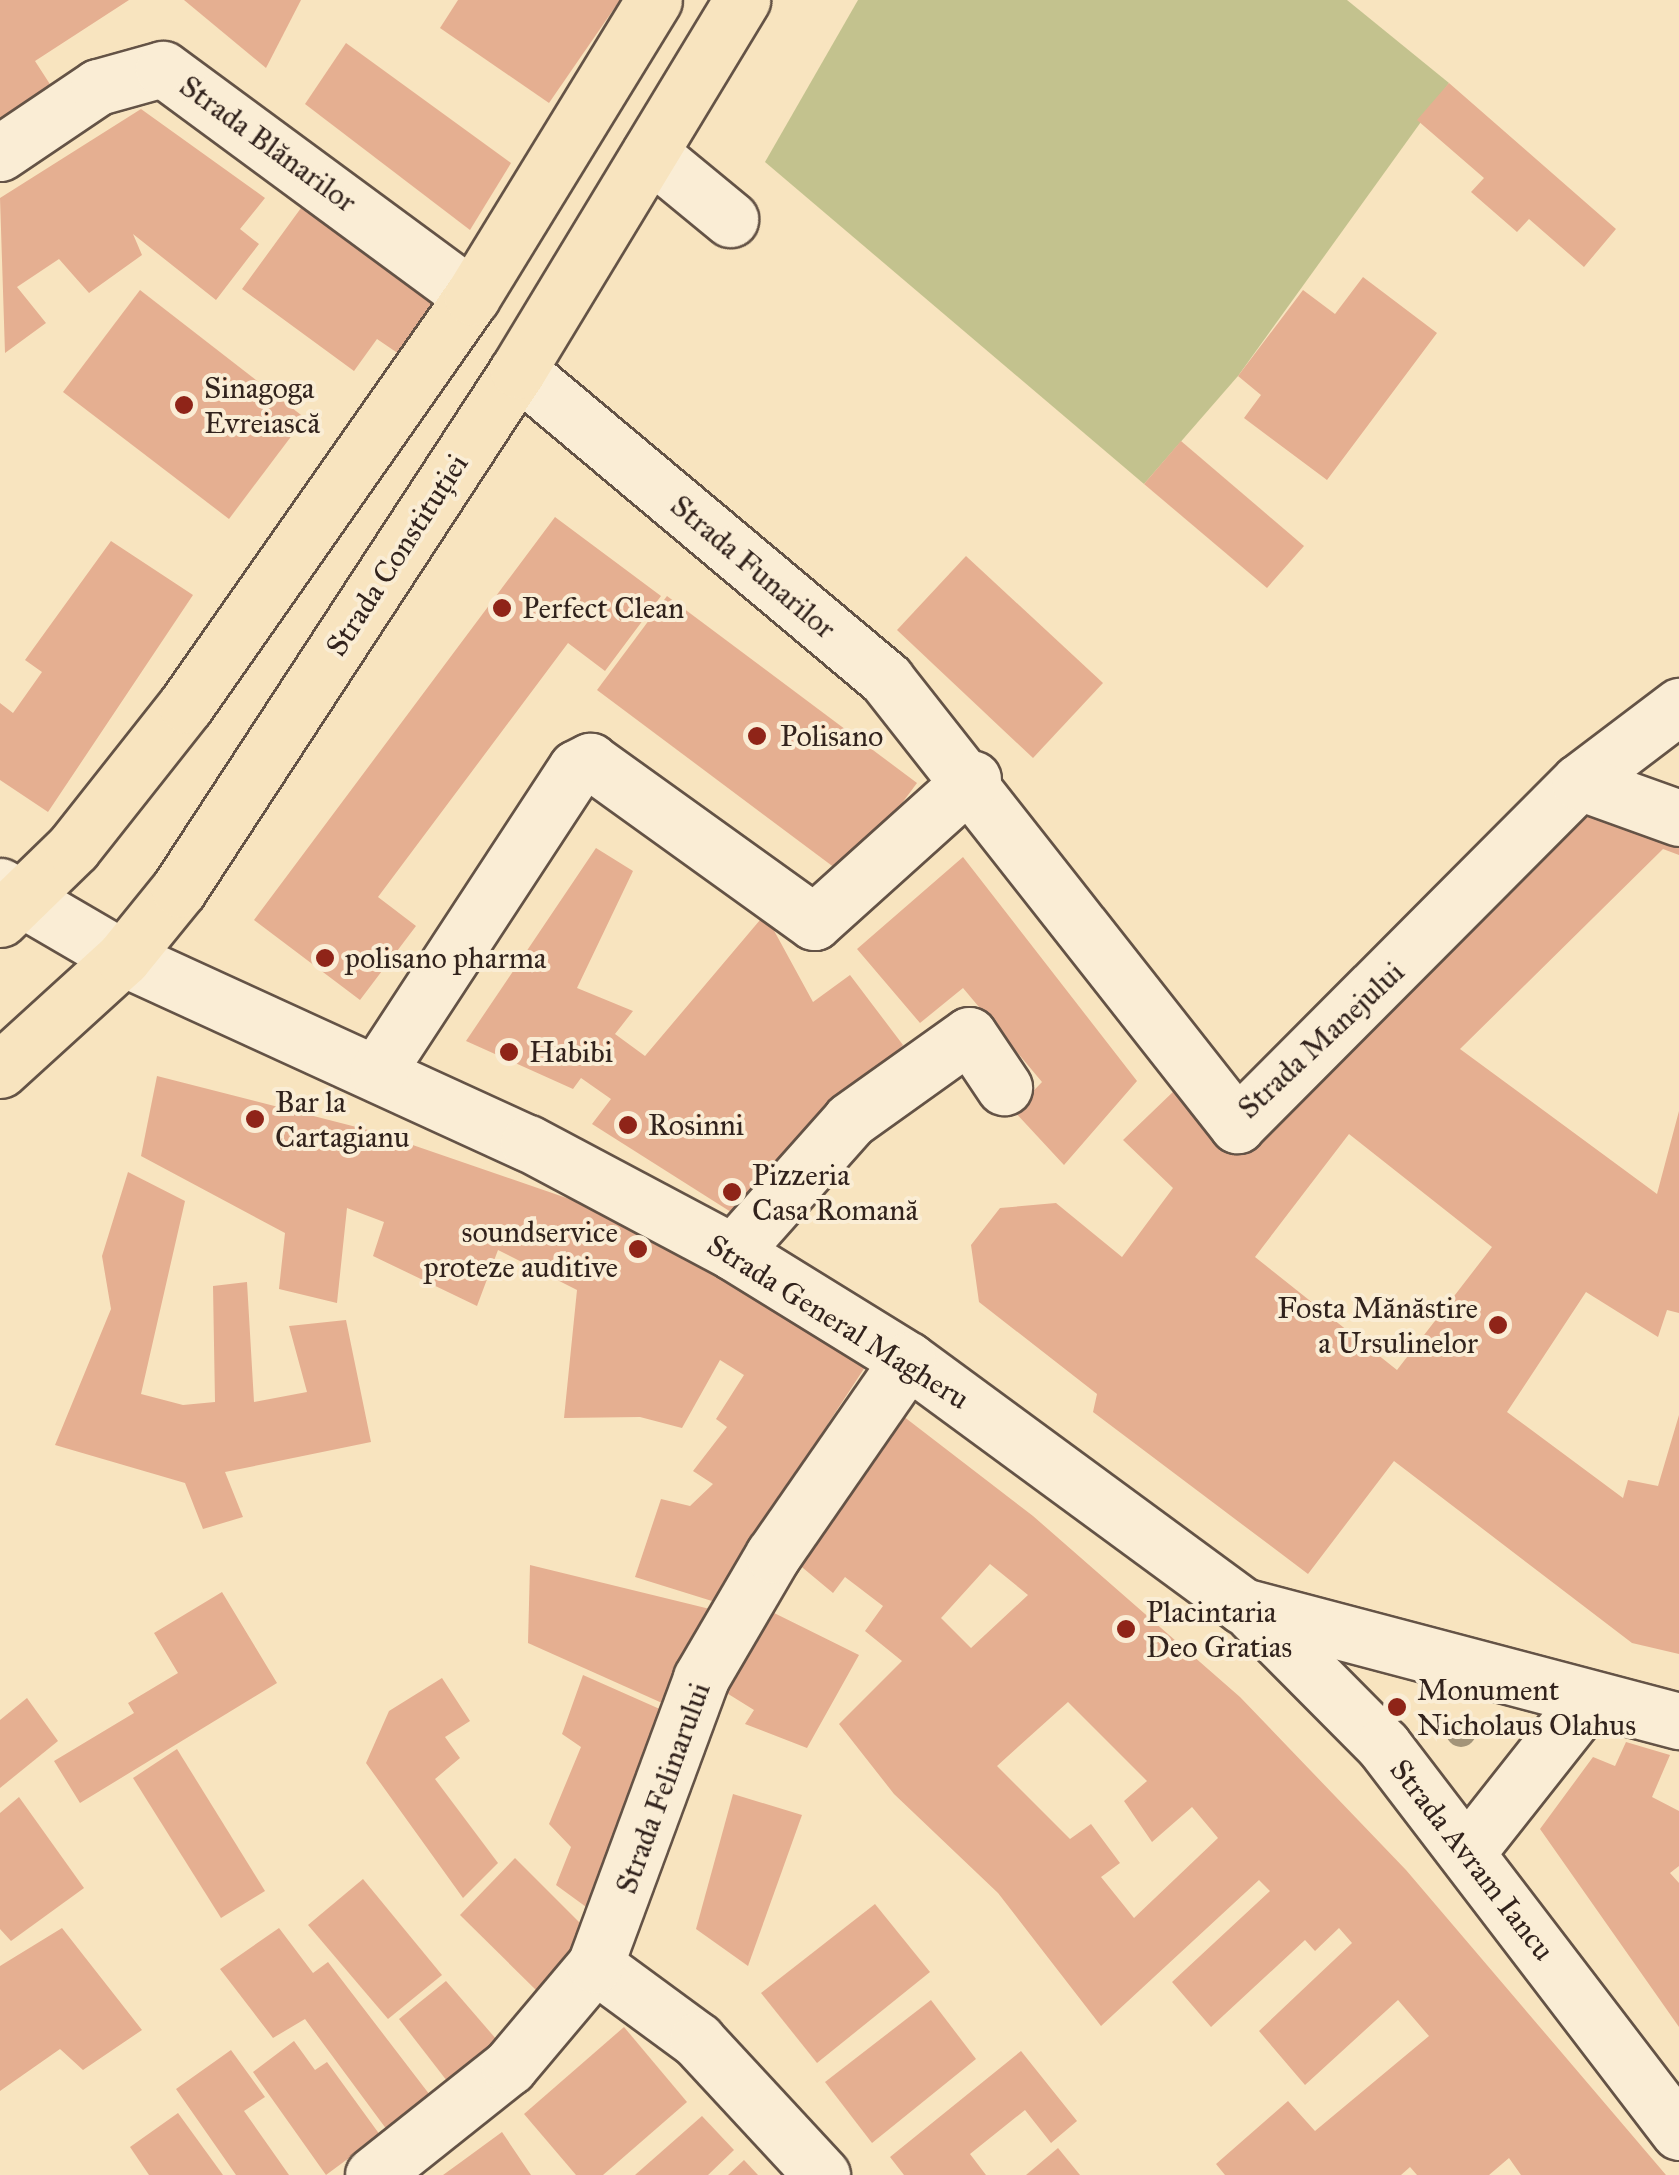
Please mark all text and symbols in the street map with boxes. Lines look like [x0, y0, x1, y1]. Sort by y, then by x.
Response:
street label: Strada Blănarilor [173, 68, 363, 220]
place label: Sinagoga Evreiască [204, 370, 320, 440]
marker: Sinagoga Evreiască [173, 394, 195, 416]
street label: Strada Constituției [318, 447, 476, 663]
street label: Strada Funarilor [663, 488, 843, 646]
place label: Perfect Clean [522, 590, 684, 626]
marker: Perfect Clean [491, 597, 513, 619]
place label: Polisano [780, 718, 883, 754]
marker: Polisano [744, 723, 770, 749]
place label: polisano pharma [345, 940, 547, 976]
marker: polisano pharma [314, 947, 336, 969]
street label: Strada Manejului [1231, 954, 1411, 1126]
place label: Habibi [529, 1034, 613, 1070]
marker: Habibi [498, 1041, 520, 1063]
place label: Bar la Cartagianu [275, 1084, 410, 1154]
place label: Rosinni [648, 1107, 744, 1143]
marker: Bar la Cartagianu [244, 1108, 266, 1130]
marker: Rosinni [617, 1114, 639, 1136]
place label: Pizzeria Casa Romană [752, 1157, 918, 1228]
marker: Pizzeria Casa Romană [721, 1181, 743, 1203]
place label: soundservice proteze auditive [424, 1214, 618, 1284]
street label: Strada General Magheru [701, 1227, 975, 1417]
marker: soundservice proteze auditive [627, 1238, 649, 1260]
place label: Fosta Mănăstire a Ursulinelor [1277, 1290, 1478, 1360]
marker: Fosta Mănăstire a Ursulinelor [1487, 1314, 1509, 1336]
place label: Placintaria Deo Gratias [1146, 1594, 1292, 1664]
marker: Placintaria Deo Gratias [1115, 1618, 1137, 1640]
place label: Monument Nicholaus Olahus [1417, 1672, 1636, 1742]
street label: Strada Felinarului [608, 1677, 718, 1899]
marker: Monument Nicholaus Olahus [1386, 1696, 1408, 1718]
street label: Strada Avram Iancu [1382, 1752, 1562, 1968]

